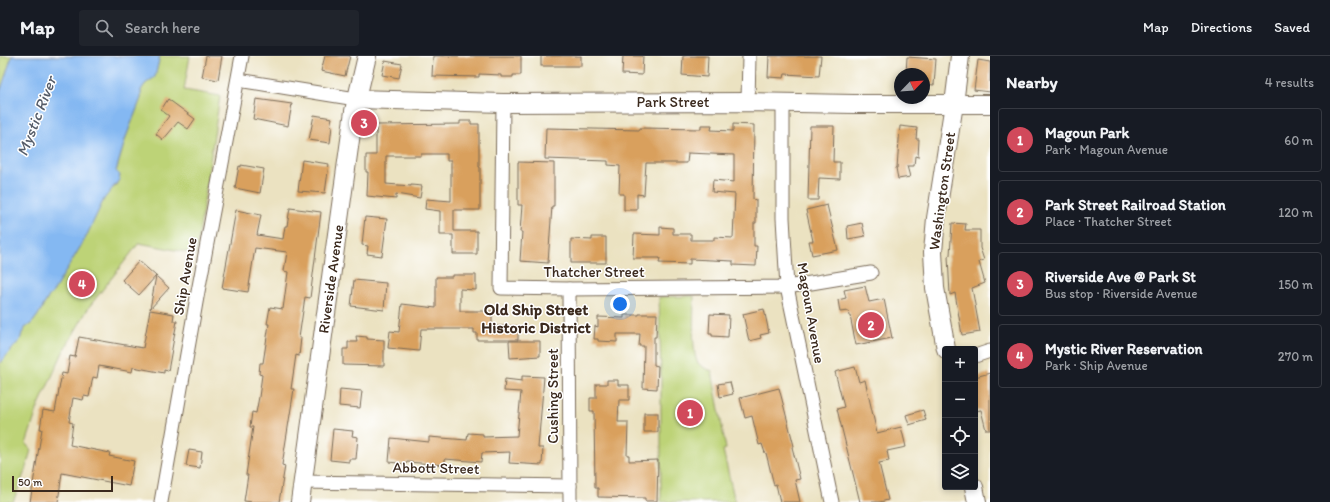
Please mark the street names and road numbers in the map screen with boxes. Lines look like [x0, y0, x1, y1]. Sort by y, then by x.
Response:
street label: Park Street [637, 93, 710, 111]
street label: Washington Street [925, 130, 959, 251]
street label: Riverside Avenue [314, 223, 348, 335]
street label: Ship Avenue [169, 236, 201, 316]
street label: Magoun Avenue [793, 261, 829, 365]
street label: Thatcher Street [543, 263, 645, 281]
street label: Cushing Street [544, 348, 562, 444]
street label: Abbott Street [392, 458, 480, 478]

